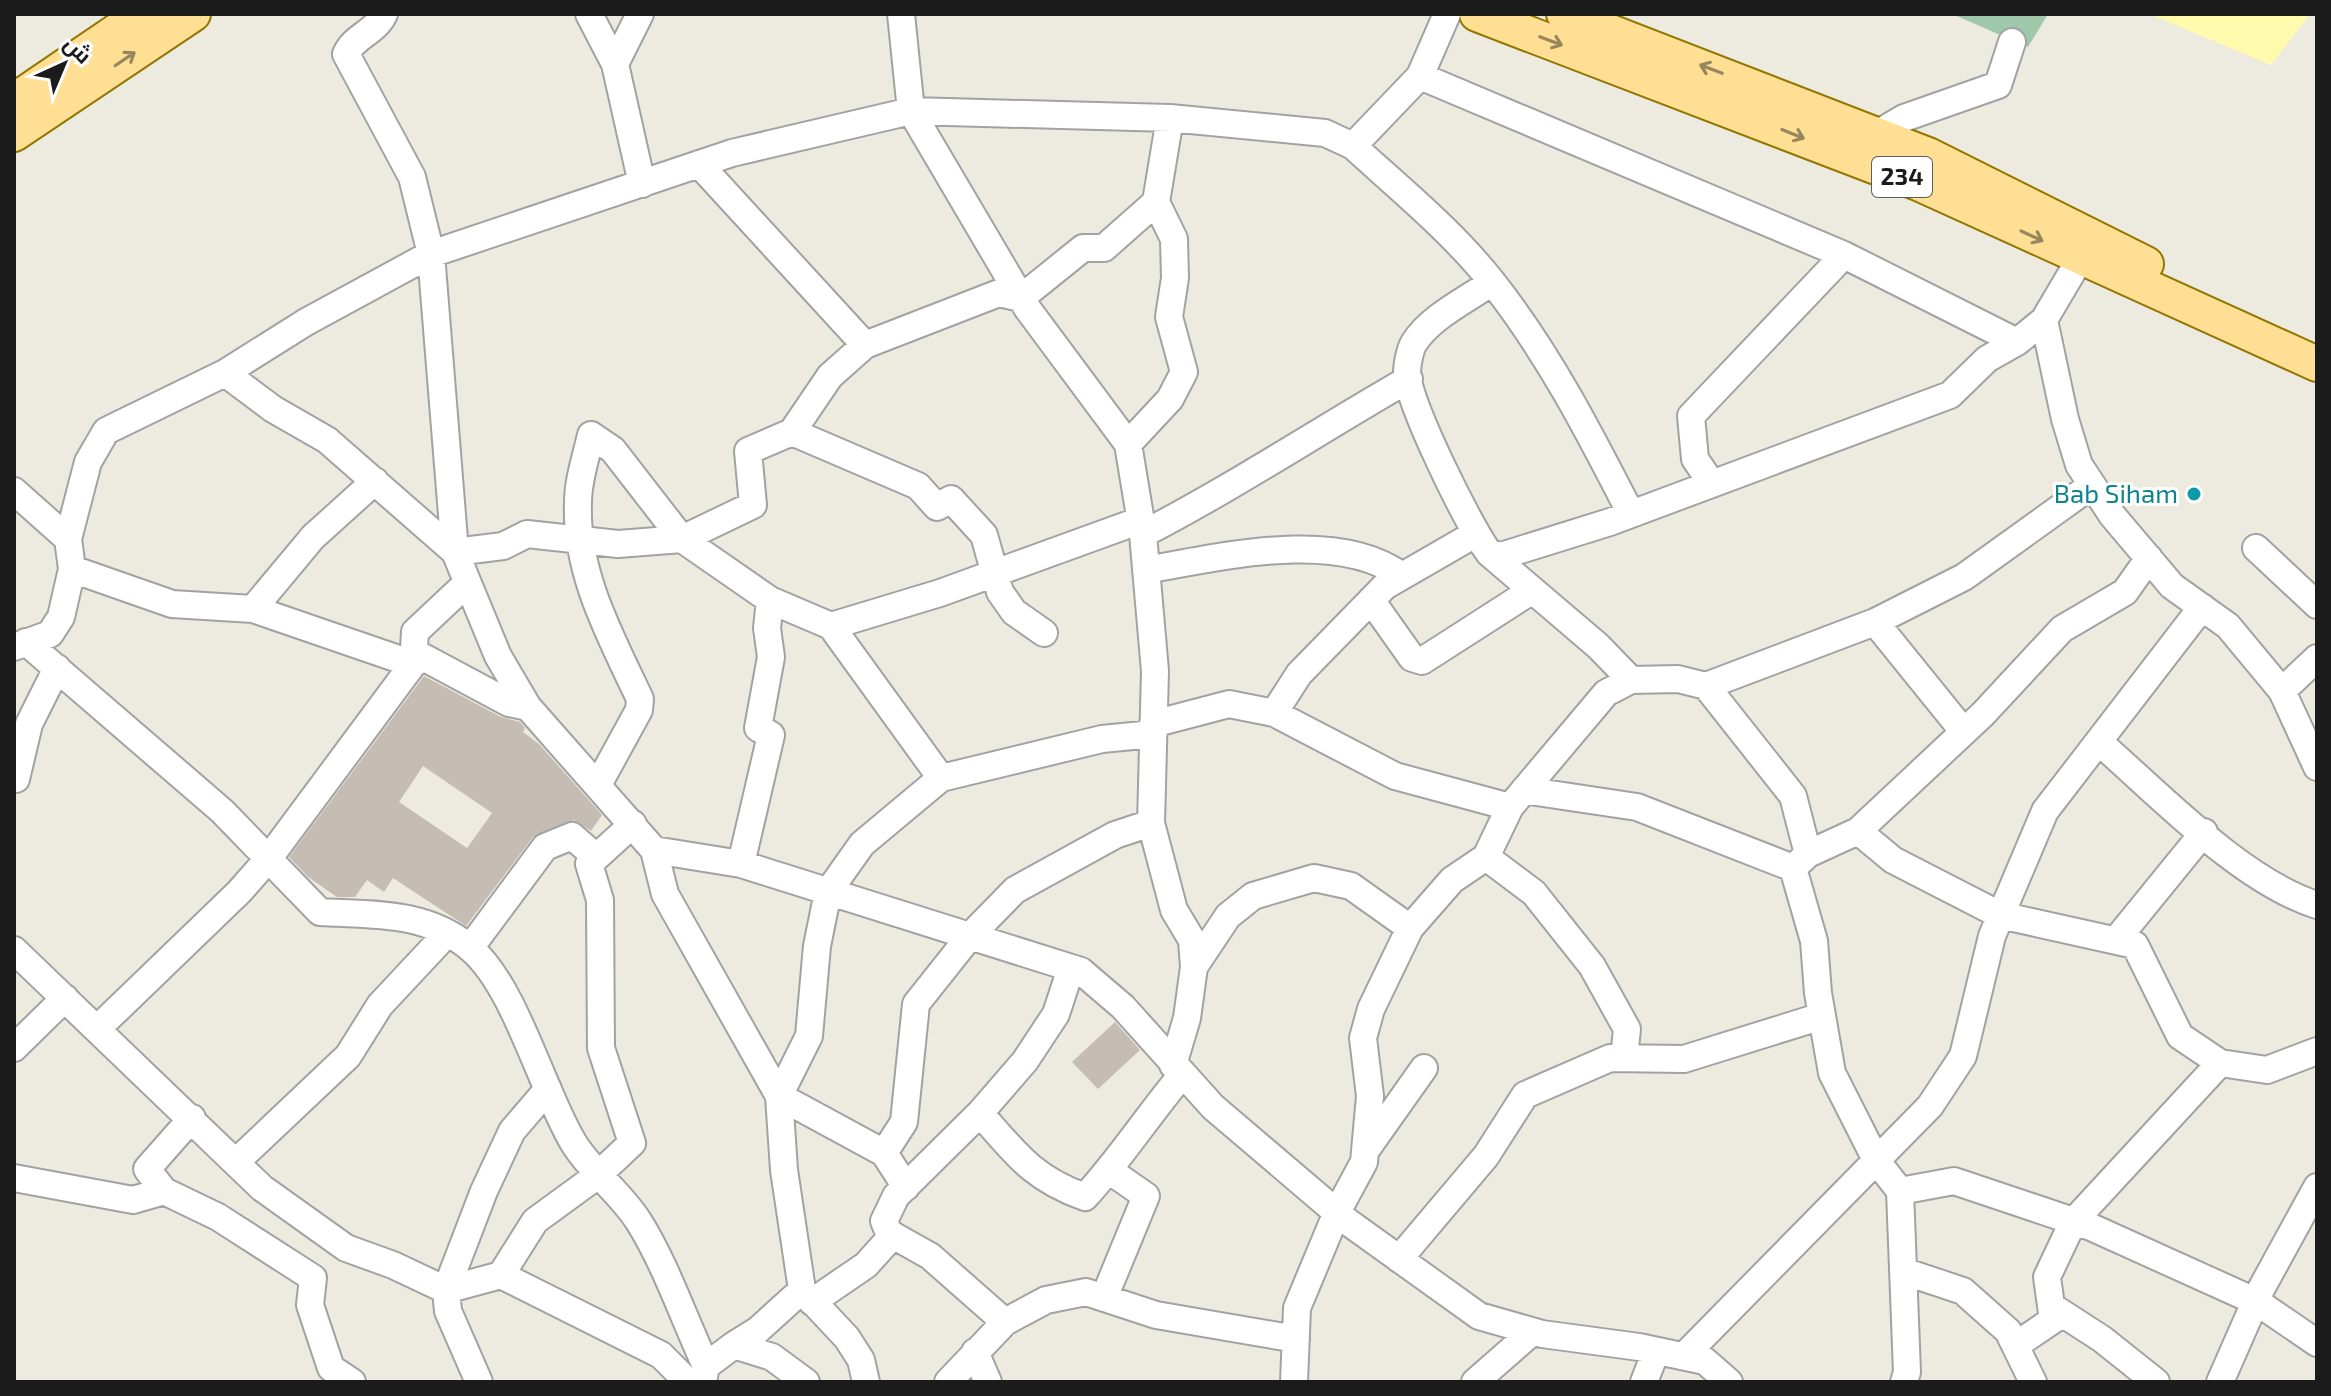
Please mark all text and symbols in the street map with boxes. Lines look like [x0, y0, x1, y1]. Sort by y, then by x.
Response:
north arrow [24, 24, 104, 104]
text: ش [58, 30, 98, 69]
one-way arrow [1538, 35, 1562, 49]
one-way arrow [114, 51, 136, 68]
one-way arrow [1699, 61, 1723, 75]
one-way arrow [1780, 127, 1805, 142]
road number: 234 [1872, 157, 1932, 197]
one-way arrow [2020, 229, 2044, 244]
place label: Bab Siham [2054, 477, 2178, 508]
marker: Bab Siham [2185, 485, 2203, 503]

